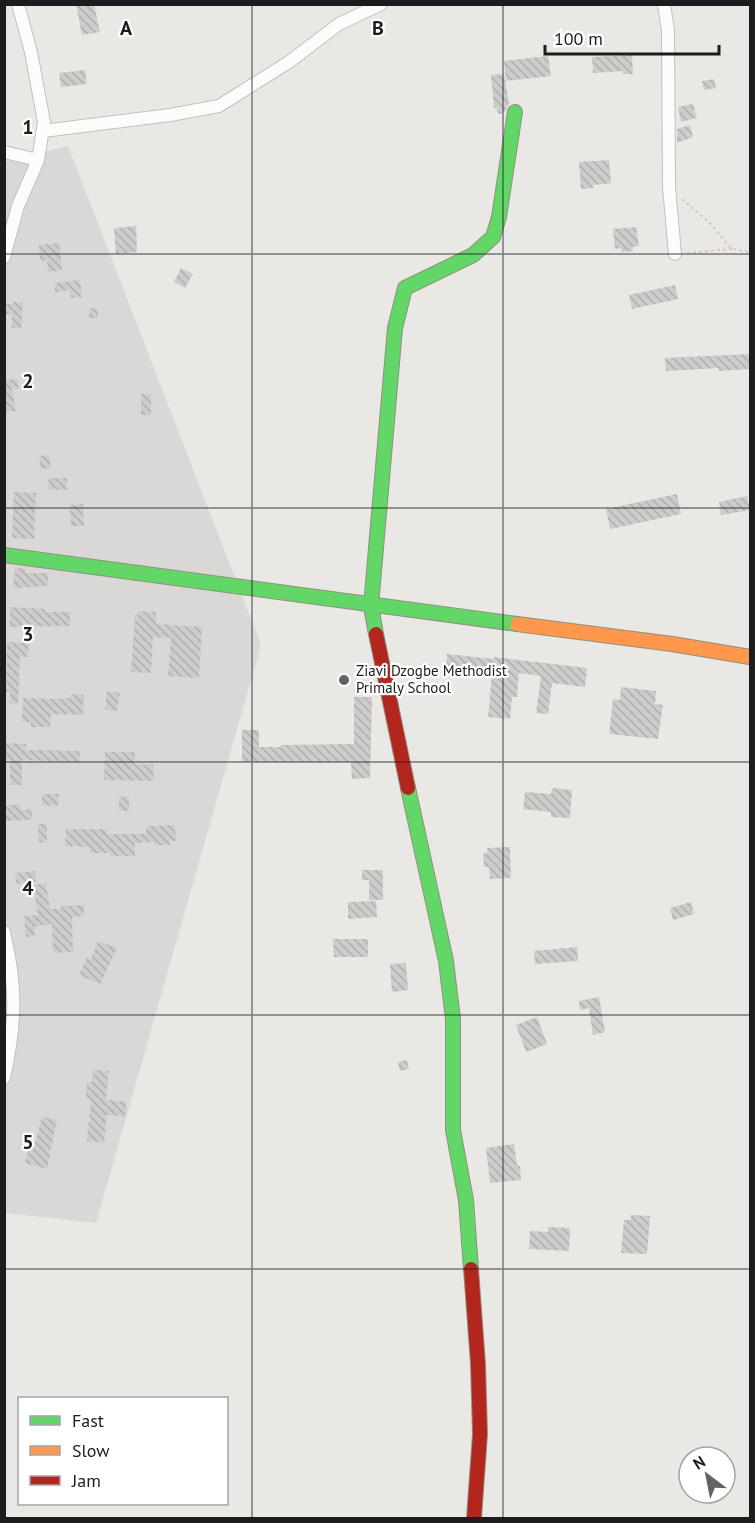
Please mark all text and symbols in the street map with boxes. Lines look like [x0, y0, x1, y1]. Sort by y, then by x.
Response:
text: A [120, 15, 133, 41]
text: B [372, 15, 384, 41]
scale bar [545, 18, 719, 56]
text: 100 m [554, 27, 603, 50]
text: 1 [22, 114, 34, 140]
text: 2 [22, 368, 34, 394]
text: 3 [22, 621, 34, 647]
place label: Ziavi Dzogbe Methodist Primaly School [356, 661, 507, 697]
marker: Ziavi Dzogbe Methodist Primaly School [337, 673, 351, 687]
text: 4 [22, 875, 34, 901]
text: 5 [22, 1129, 34, 1155]
legend [18, 1397, 228, 1505]
text: Fast [72, 1409, 104, 1432]
text: Slow [72, 1439, 110, 1462]
north arrow [677, 1445, 737, 1505]
text: N [689, 1451, 709, 1474]
text: Jam [71, 1469, 101, 1492]

